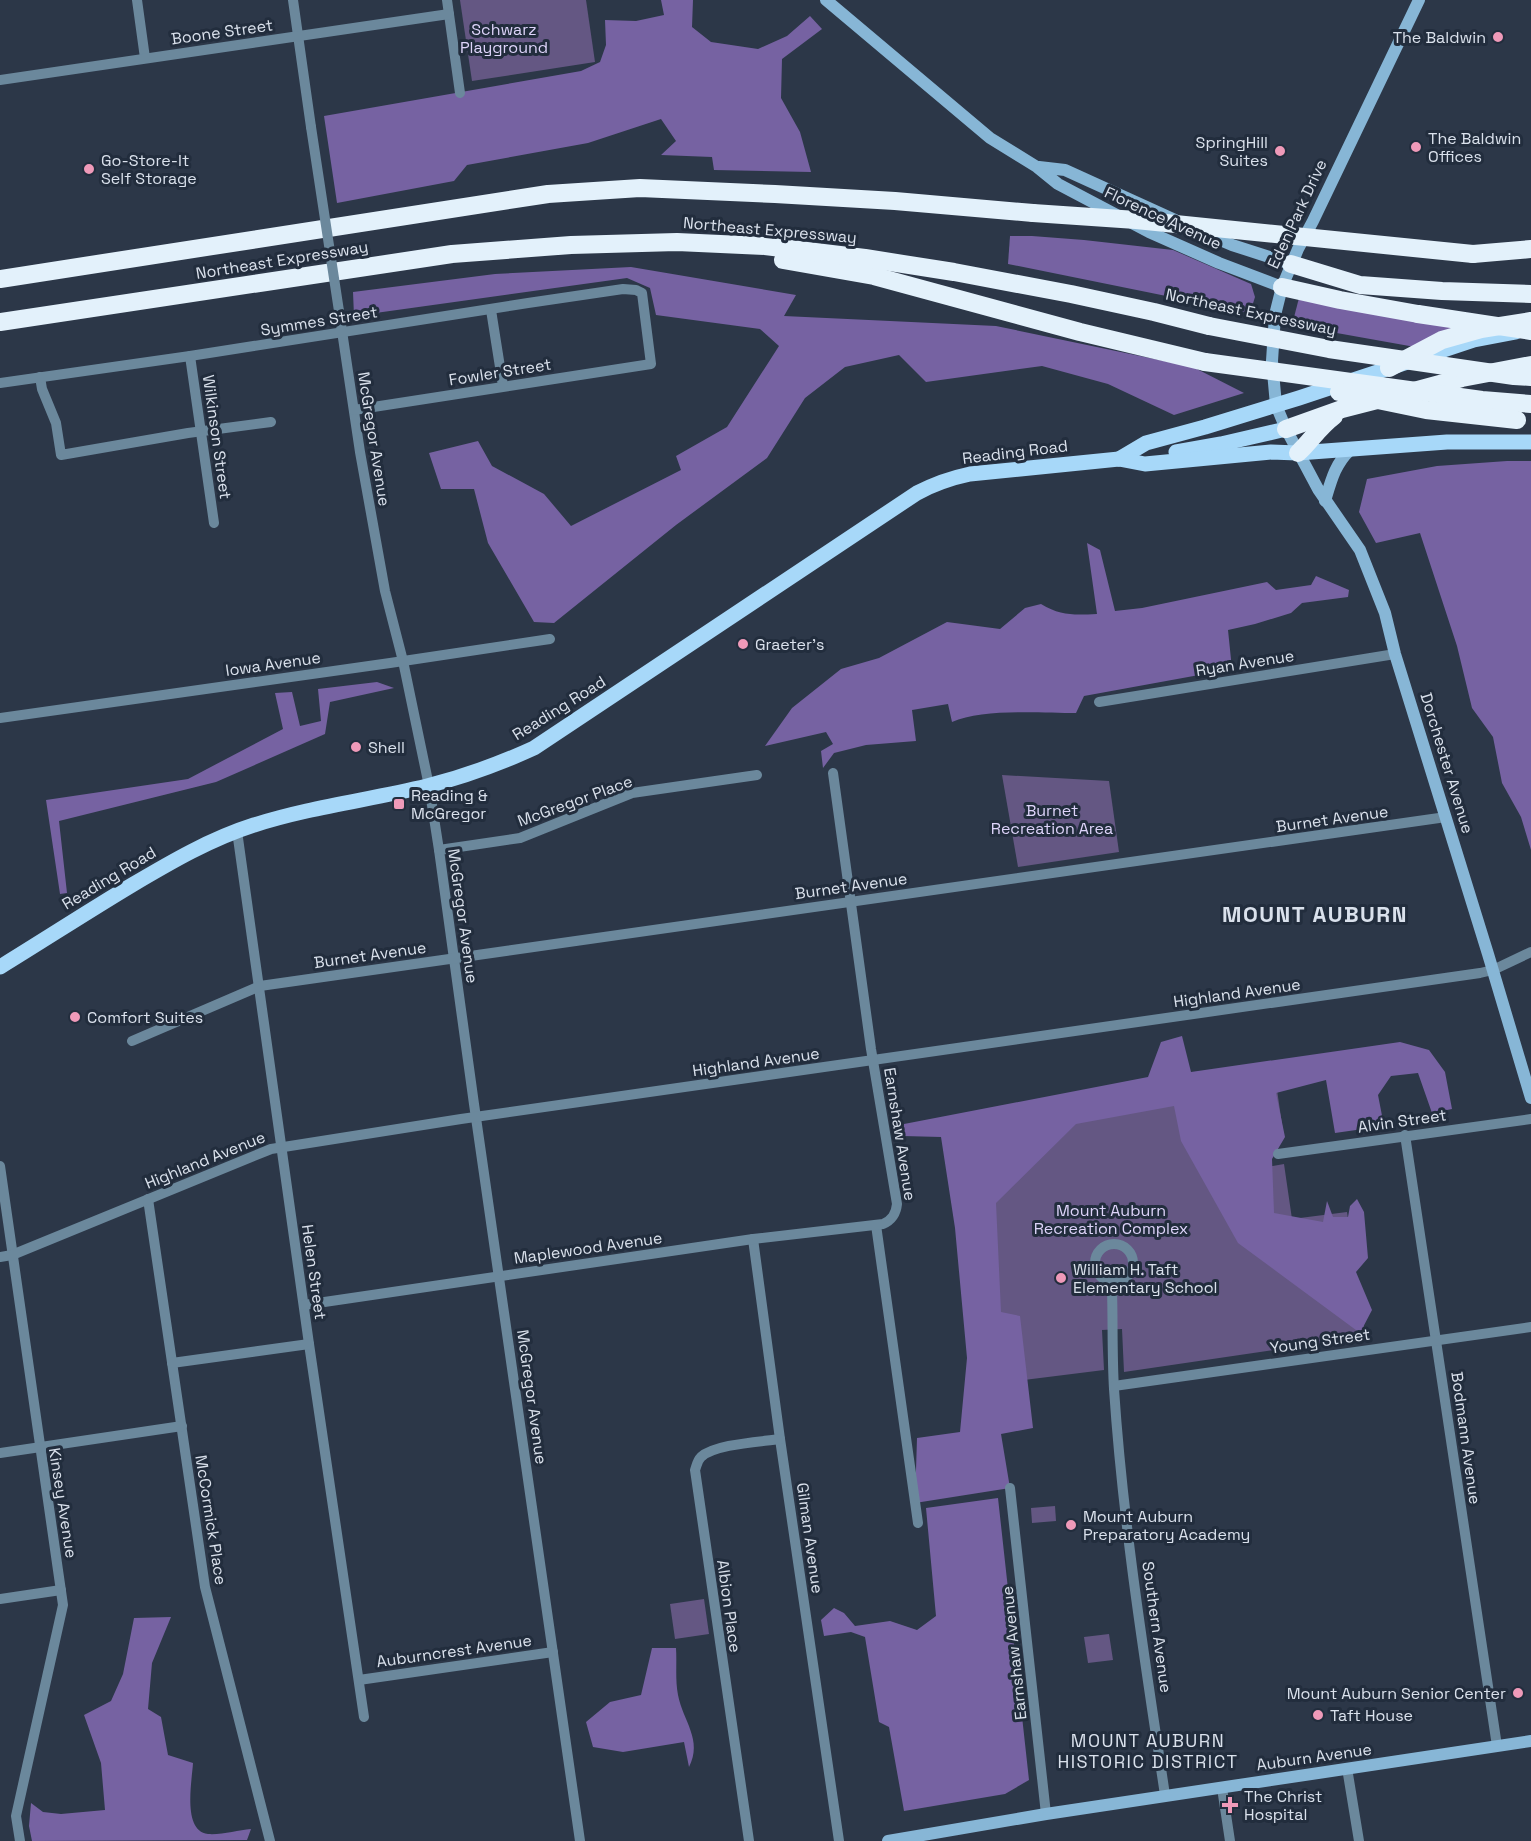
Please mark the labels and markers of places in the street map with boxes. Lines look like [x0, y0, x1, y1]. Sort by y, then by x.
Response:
place label: The Baldwin [1393, 27, 1486, 48]
marker: The Baldwin [1491, 30, 1505, 44]
place label: The Baldwin Offices [1428, 128, 1521, 167]
place label: SpringHill Suites [1196, 132, 1268, 171]
marker: The Baldwin Offices [1409, 140, 1423, 154]
marker: SpringHill Suites [1273, 144, 1287, 158]
place label: Go-Store-It Self Storage [101, 150, 197, 189]
marker: Go-Store-It Self Storage [82, 162, 96, 176]
place label: Graeter's [755, 634, 824, 655]
marker: Graeter's [736, 637, 750, 651]
place label: Shell [368, 737, 405, 758]
marker: Shell [349, 740, 363, 754]
place label: Reading & McGregor [411, 785, 488, 824]
marker: Reading & McGregor [392, 797, 406, 811]
place label: Comfort Suites [87, 1007, 203, 1028]
marker: Comfort Suites [68, 1010, 82, 1024]
place label: William H. Taft Elementary School [1073, 1259, 1218, 1298]
marker: William H. Taft Elementary School [1054, 1271, 1068, 1285]
place label: Mount Auburn Preparatory Academy [1083, 1506, 1250, 1545]
marker: Mount Auburn Preparatory Academy [1064, 1518, 1078, 1532]
place label: Mount Auburn Senior Center [1287, 1683, 1506, 1704]
marker: Mount Auburn Senior Center [1511, 1686, 1525, 1700]
place label: Taft House [1330, 1705, 1413, 1726]
marker: Taft House [1311, 1708, 1325, 1722]
place label: The Christ Hospital [1244, 1786, 1322, 1825]
marker: The Christ Hospital [1221, 1796, 1239, 1814]

